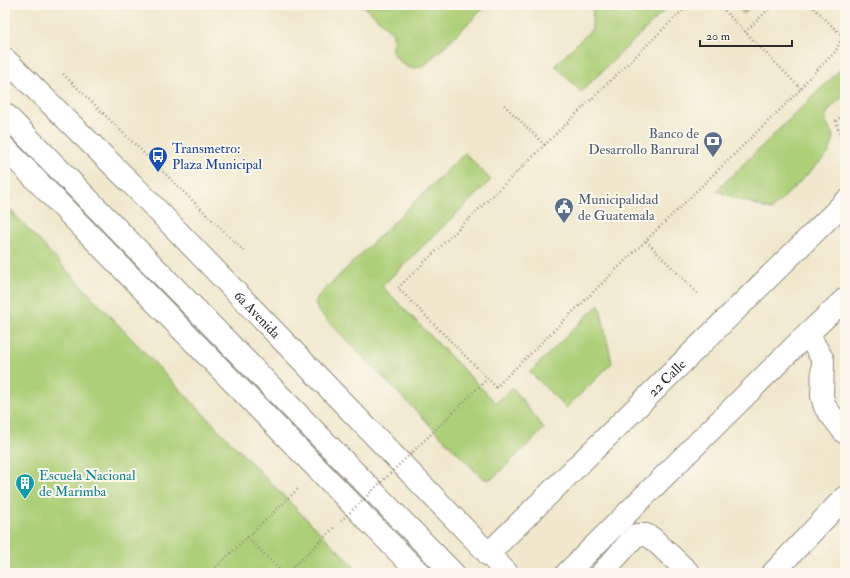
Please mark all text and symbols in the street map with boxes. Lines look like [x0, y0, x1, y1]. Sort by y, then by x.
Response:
scale bar [700, 22, 792, 48]
text: 20 m [706, 29, 731, 44]
place label: Banco de Desarrollo Banrural [588, 125, 699, 158]
bank icon: Banco de Desarrollo Banrural [702, 130, 724, 158]
place label: Transmetro: Plaza Municipal [172, 140, 263, 174]
bus stop icon: Transmetro: Plaza Municipal [147, 145, 169, 173]
place label: Municipalidad de Guatemala [578, 191, 659, 224]
public building icon: Municipalidad de Guatemala [553, 196, 575, 224]
street label: 6a Avenida [230, 287, 284, 342]
street label: 22 Calle [645, 356, 690, 400]
place label: Escuela Nacional de Marimba [39, 467, 136, 500]
building icon: Escuela Nacional de Marimba [14, 472, 36, 500]

